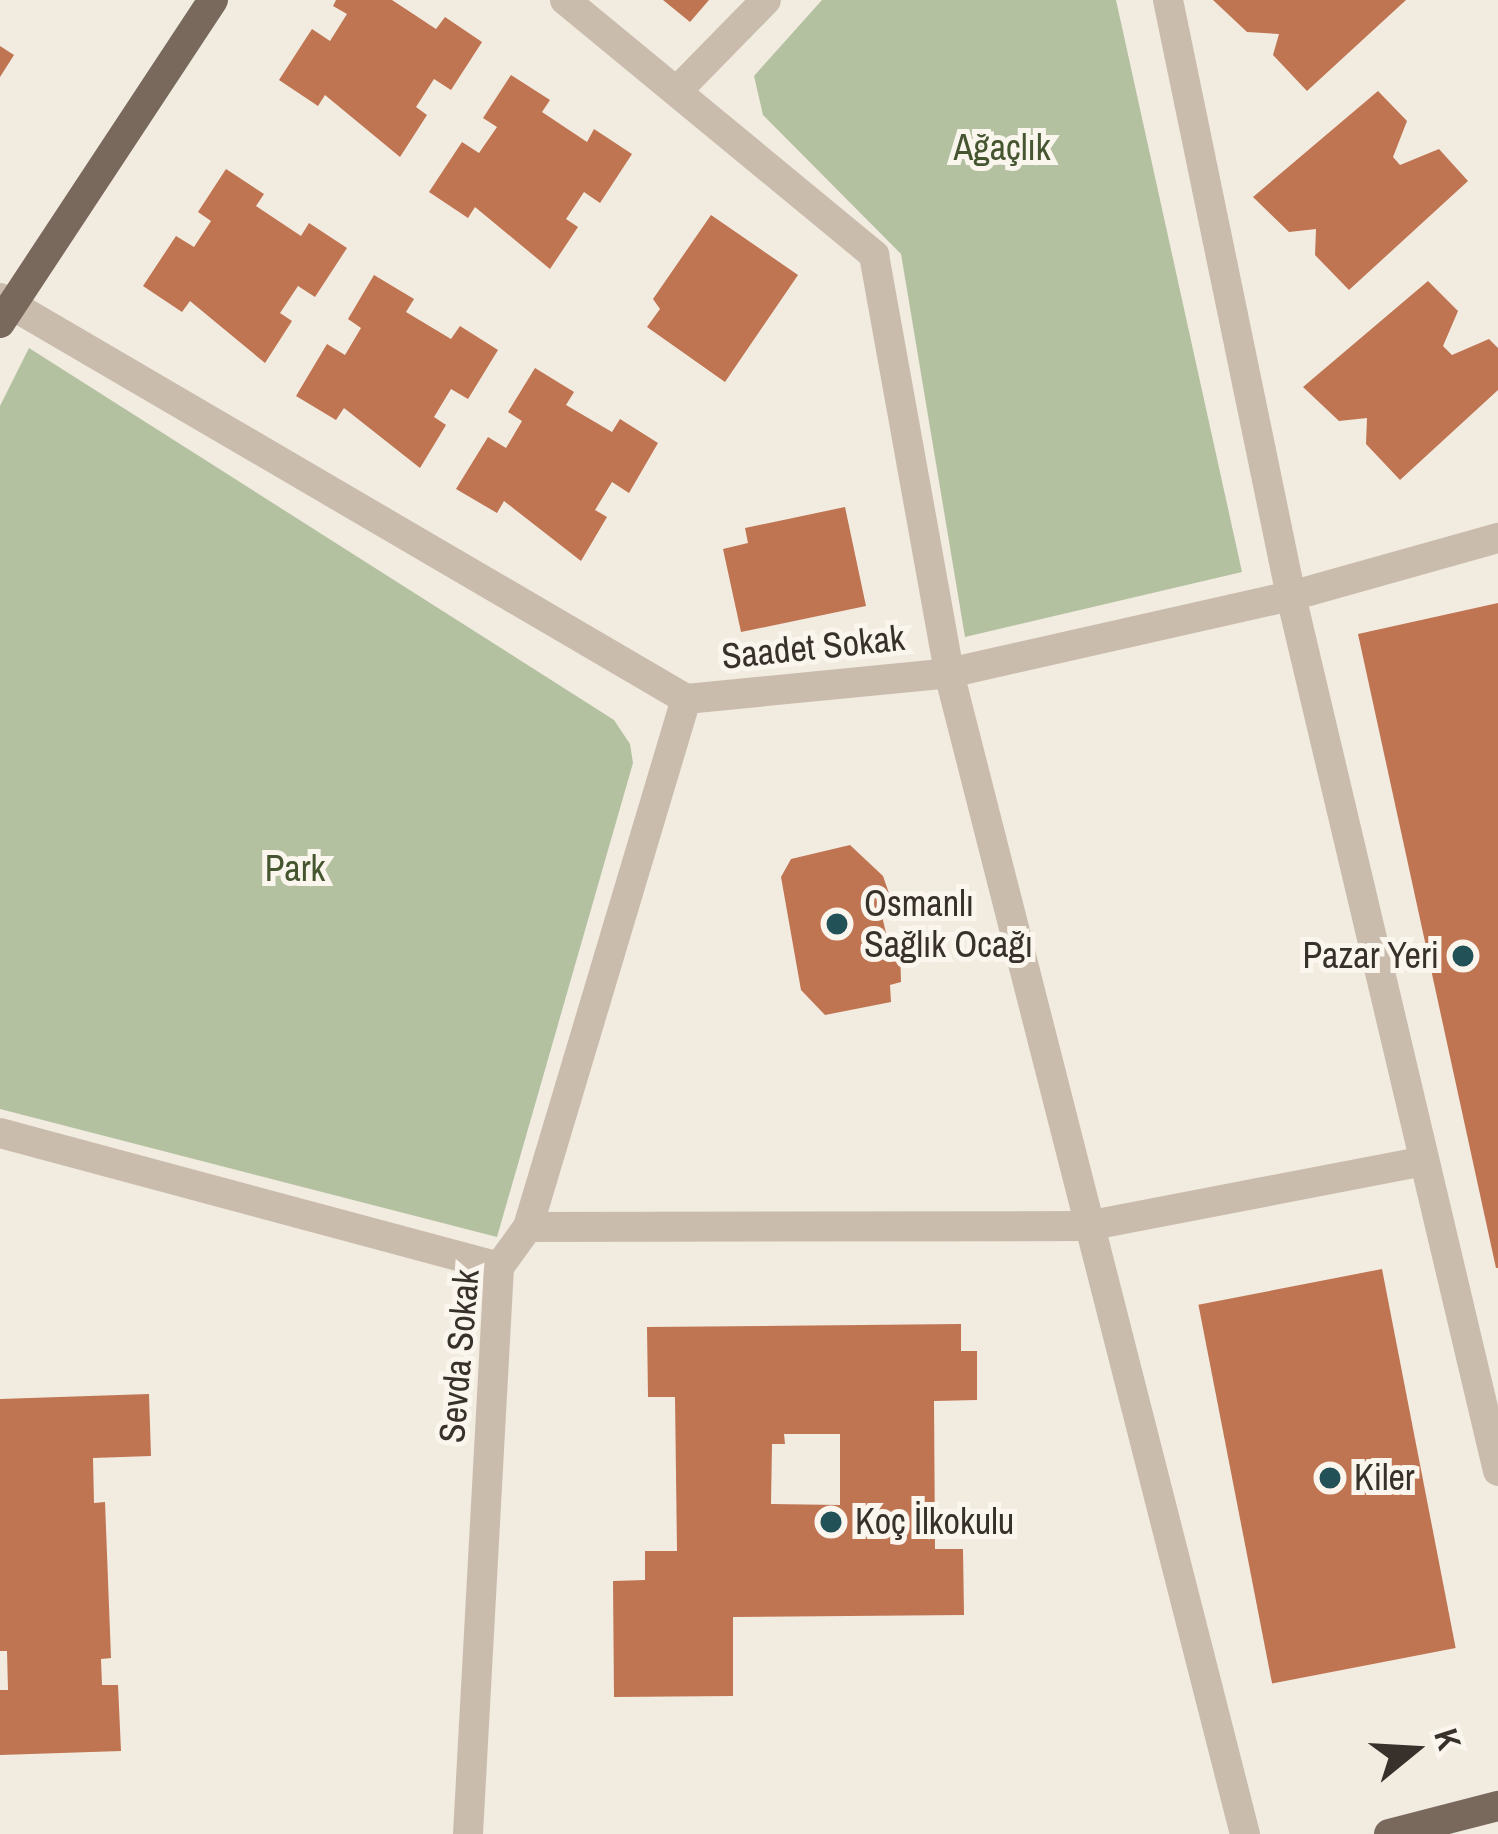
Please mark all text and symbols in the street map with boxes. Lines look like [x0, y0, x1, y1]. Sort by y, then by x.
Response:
park label: Ağaçlık [954, 126, 1050, 170]
street label: Saadet Sokak [719, 616, 907, 678]
park label: Park [265, 847, 325, 891]
place label: Osmanlı Sağlık Ocağı [864, 881, 1033, 966]
marker: Osmanlı Sağlık Ocağı [821, 908, 853, 940]
place label: Pazar Yeri [1302, 934, 1439, 978]
marker: Pazar Yeri [1450, 943, 1476, 969]
street label: Sevda Sokak [430, 1267, 488, 1445]
place label: Kiler [1354, 1456, 1415, 1500]
marker: Kiler [1317, 1465, 1343, 1491]
place label: Koç İlkokulu [855, 1500, 1014, 1544]
marker: Koç İlkokulu [818, 1509, 844, 1535]
north arrow [1354, 1690, 1474, 1810]
text: K [1424, 1723, 1472, 1755]

